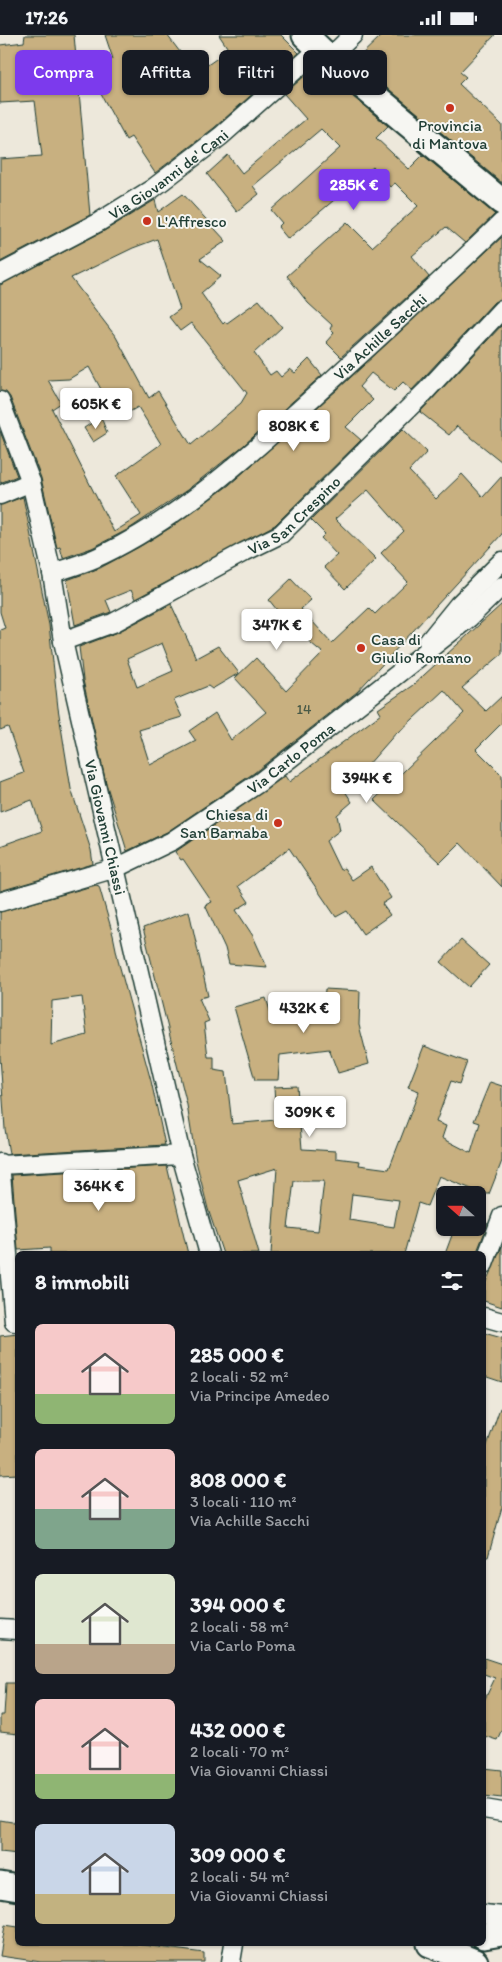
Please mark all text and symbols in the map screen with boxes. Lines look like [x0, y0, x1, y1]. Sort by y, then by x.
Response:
text: 17:26 [25, 6, 68, 29]
chip: Compra [15, 50, 112, 95]
chip: Affitta [122, 50, 209, 95]
chip: Filtri [219, 50, 293, 95]
chip: Nuovo [303, 50, 387, 95]
marker: Provincia di Mantova [444, 102, 456, 114]
place label: Provincia di Mantova [412, 116, 488, 153]
street label: Via Giovanni de' Cani [105, 125, 232, 224]
pin: 285K € [313, 169, 395, 211]
text: 285K € [330, 175, 378, 194]
place label: L'Affresco [157, 212, 227, 231]
marker: L'Affresco [141, 215, 153, 227]
street label: Via Achille Sacchi [330, 289, 431, 384]
pin: 605K € [55, 387, 137, 430]
text: 605K € [71, 394, 121, 413]
pin: 808K € [253, 409, 335, 452]
text: 808K € [269, 416, 319, 435]
street label: Via San Crespino [245, 472, 345, 559]
pin: 347K € [236, 609, 318, 651]
text: 347K € [252, 615, 302, 634]
place label: Casa di Giulio Romano [371, 630, 472, 667]
marker: Casa di Giulio Romano [355, 642, 367, 654]
house number: 14 [297, 701, 312, 718]
street label: Via Carlo Poma [244, 718, 339, 798]
street label: Via Giovanni Chiassi [81, 758, 130, 897]
pin: 394K € [326, 761, 408, 804]
text: 394K € [342, 768, 392, 787]
place label: Chiesa di San Barnaba [180, 805, 269, 842]
marker: Chiesa di San Barnaba [272, 817, 284, 829]
pin: 432K € [263, 991, 345, 1034]
text: 432K € [279, 998, 329, 1017]
pin: 309K € [269, 1095, 351, 1138]
text: 309K € [285, 1102, 335, 1121]
pin: 364K € [58, 1169, 140, 1212]
text: 364K € [74, 1176, 124, 1195]
north arrow [436, 1186, 486, 1236]
map controls [436, 1186, 486, 1236]
icon: filters [438, 1267, 466, 1295]
text: 8 immobili [35, 1269, 129, 1294]
text: 285 000 € [190, 1342, 284, 1367]
icon: home [75, 1344, 135, 1404]
text: 2 locali · 52 m² [190, 1367, 288, 1386]
text: Via Principe Amedeo [190, 1386, 330, 1405]
text: 808 000 € [190, 1467, 286, 1492]
icon: home [75, 1469, 135, 1529]
text: 3 locali · 110 m² [190, 1492, 297, 1511]
text: Via Achille Sacchi [190, 1511, 310, 1530]
text: 394 000 € [190, 1592, 285, 1617]
icon: home [75, 1594, 135, 1654]
text: 2 locali · 58 m² [190, 1617, 289, 1636]
text: Via Carlo Poma [190, 1636, 296, 1655]
text: 432 000 € [190, 1717, 285, 1742]
icon: home [75, 1719, 135, 1779]
text: 2 locali · 70 m² [190, 1742, 289, 1761]
text: Via Giovanni Chiassi [190, 1761, 328, 1780]
text: 309 000 € [190, 1842, 286, 1867]
icon: home [75, 1844, 135, 1904]
text: 2 locali · 54 m² [190, 1867, 290, 1886]
text: Via Giovanni Chiassi [190, 1886, 328, 1905]

